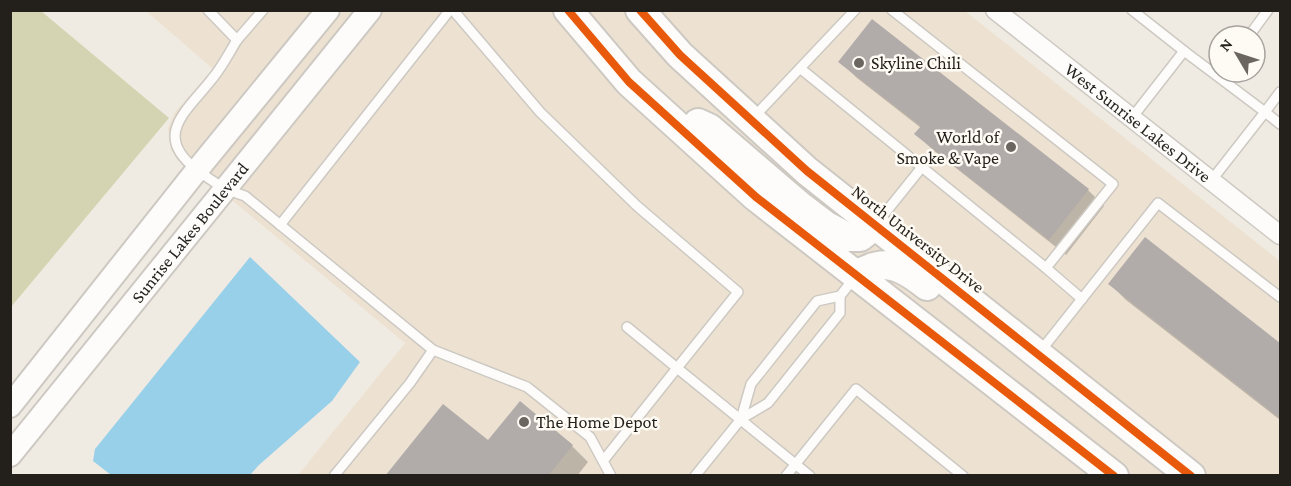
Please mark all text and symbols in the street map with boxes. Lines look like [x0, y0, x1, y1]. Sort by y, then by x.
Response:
north arrow [1207, 24, 1267, 84]
text: N [1216, 35, 1236, 54]
place label: Skyline Chili [871, 53, 961, 73]
marker: Skyline Chili [852, 56, 866, 70]
street label: West Sunrise Lakes Drive [1061, 59, 1215, 187]
place label: World of Smoke & Vape [896, 127, 1001, 168]
marker: World of Smoke & Vape [1004, 140, 1018, 154]
street label: Sunrise Lakes Boulevard [127, 158, 253, 307]
street label: North University Drive [848, 181, 988, 297]
place label: The Home Depot [536, 412, 659, 432]
marker: The Home Depot [517, 415, 531, 429]

